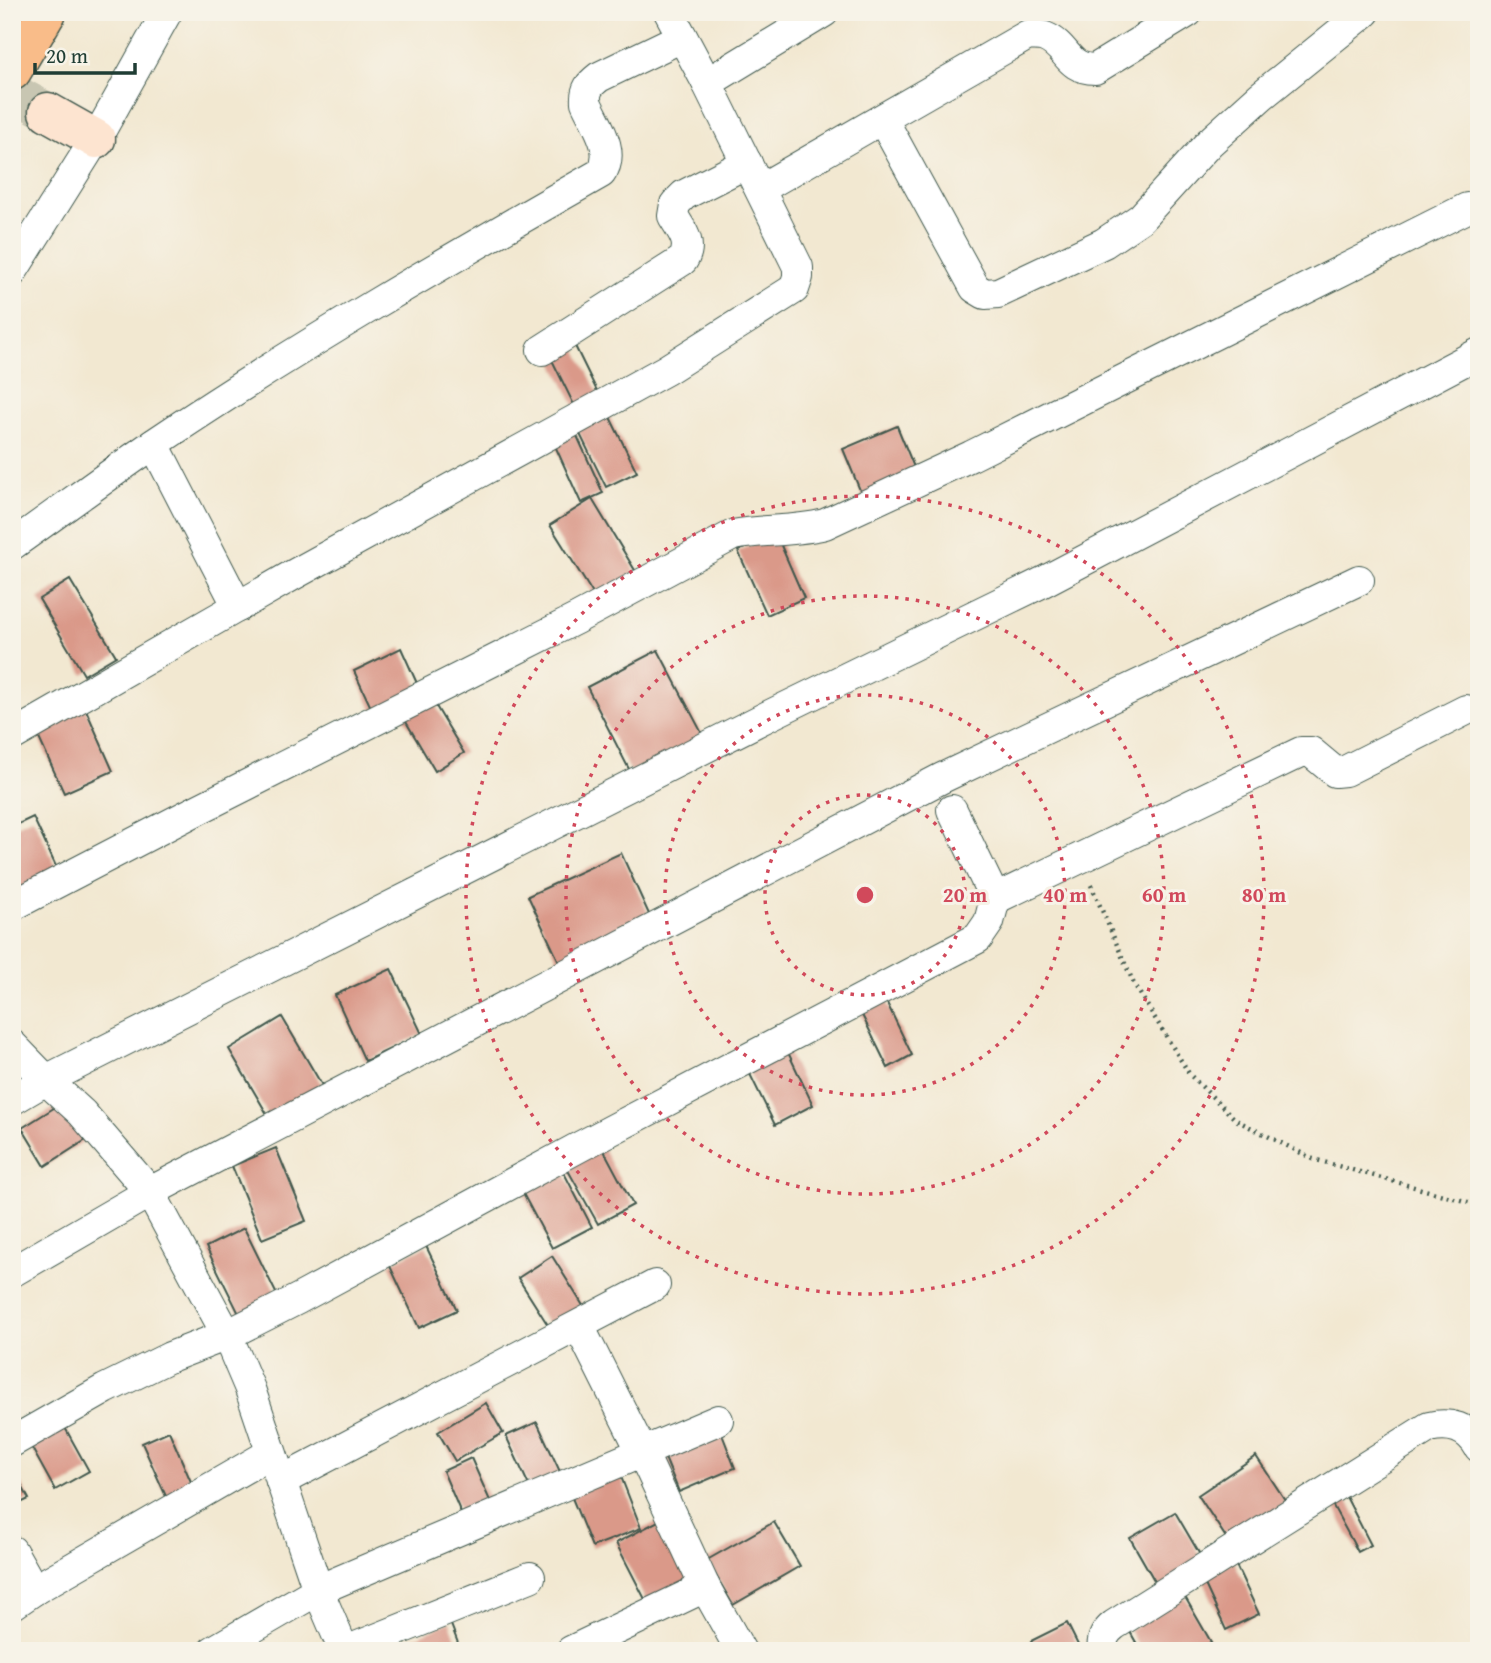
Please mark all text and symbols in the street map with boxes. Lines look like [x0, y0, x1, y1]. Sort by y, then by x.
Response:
scale bar [35, 32, 135, 76]
text: 20 m [46, 40, 88, 71]
text: 20 m [943, 879, 987, 910]
text: 40 m [1043, 879, 1087, 910]
text: 60 m [1142, 879, 1186, 910]
text: 80 m [1242, 879, 1286, 910]
centre of rings [853, 883, 877, 907]

